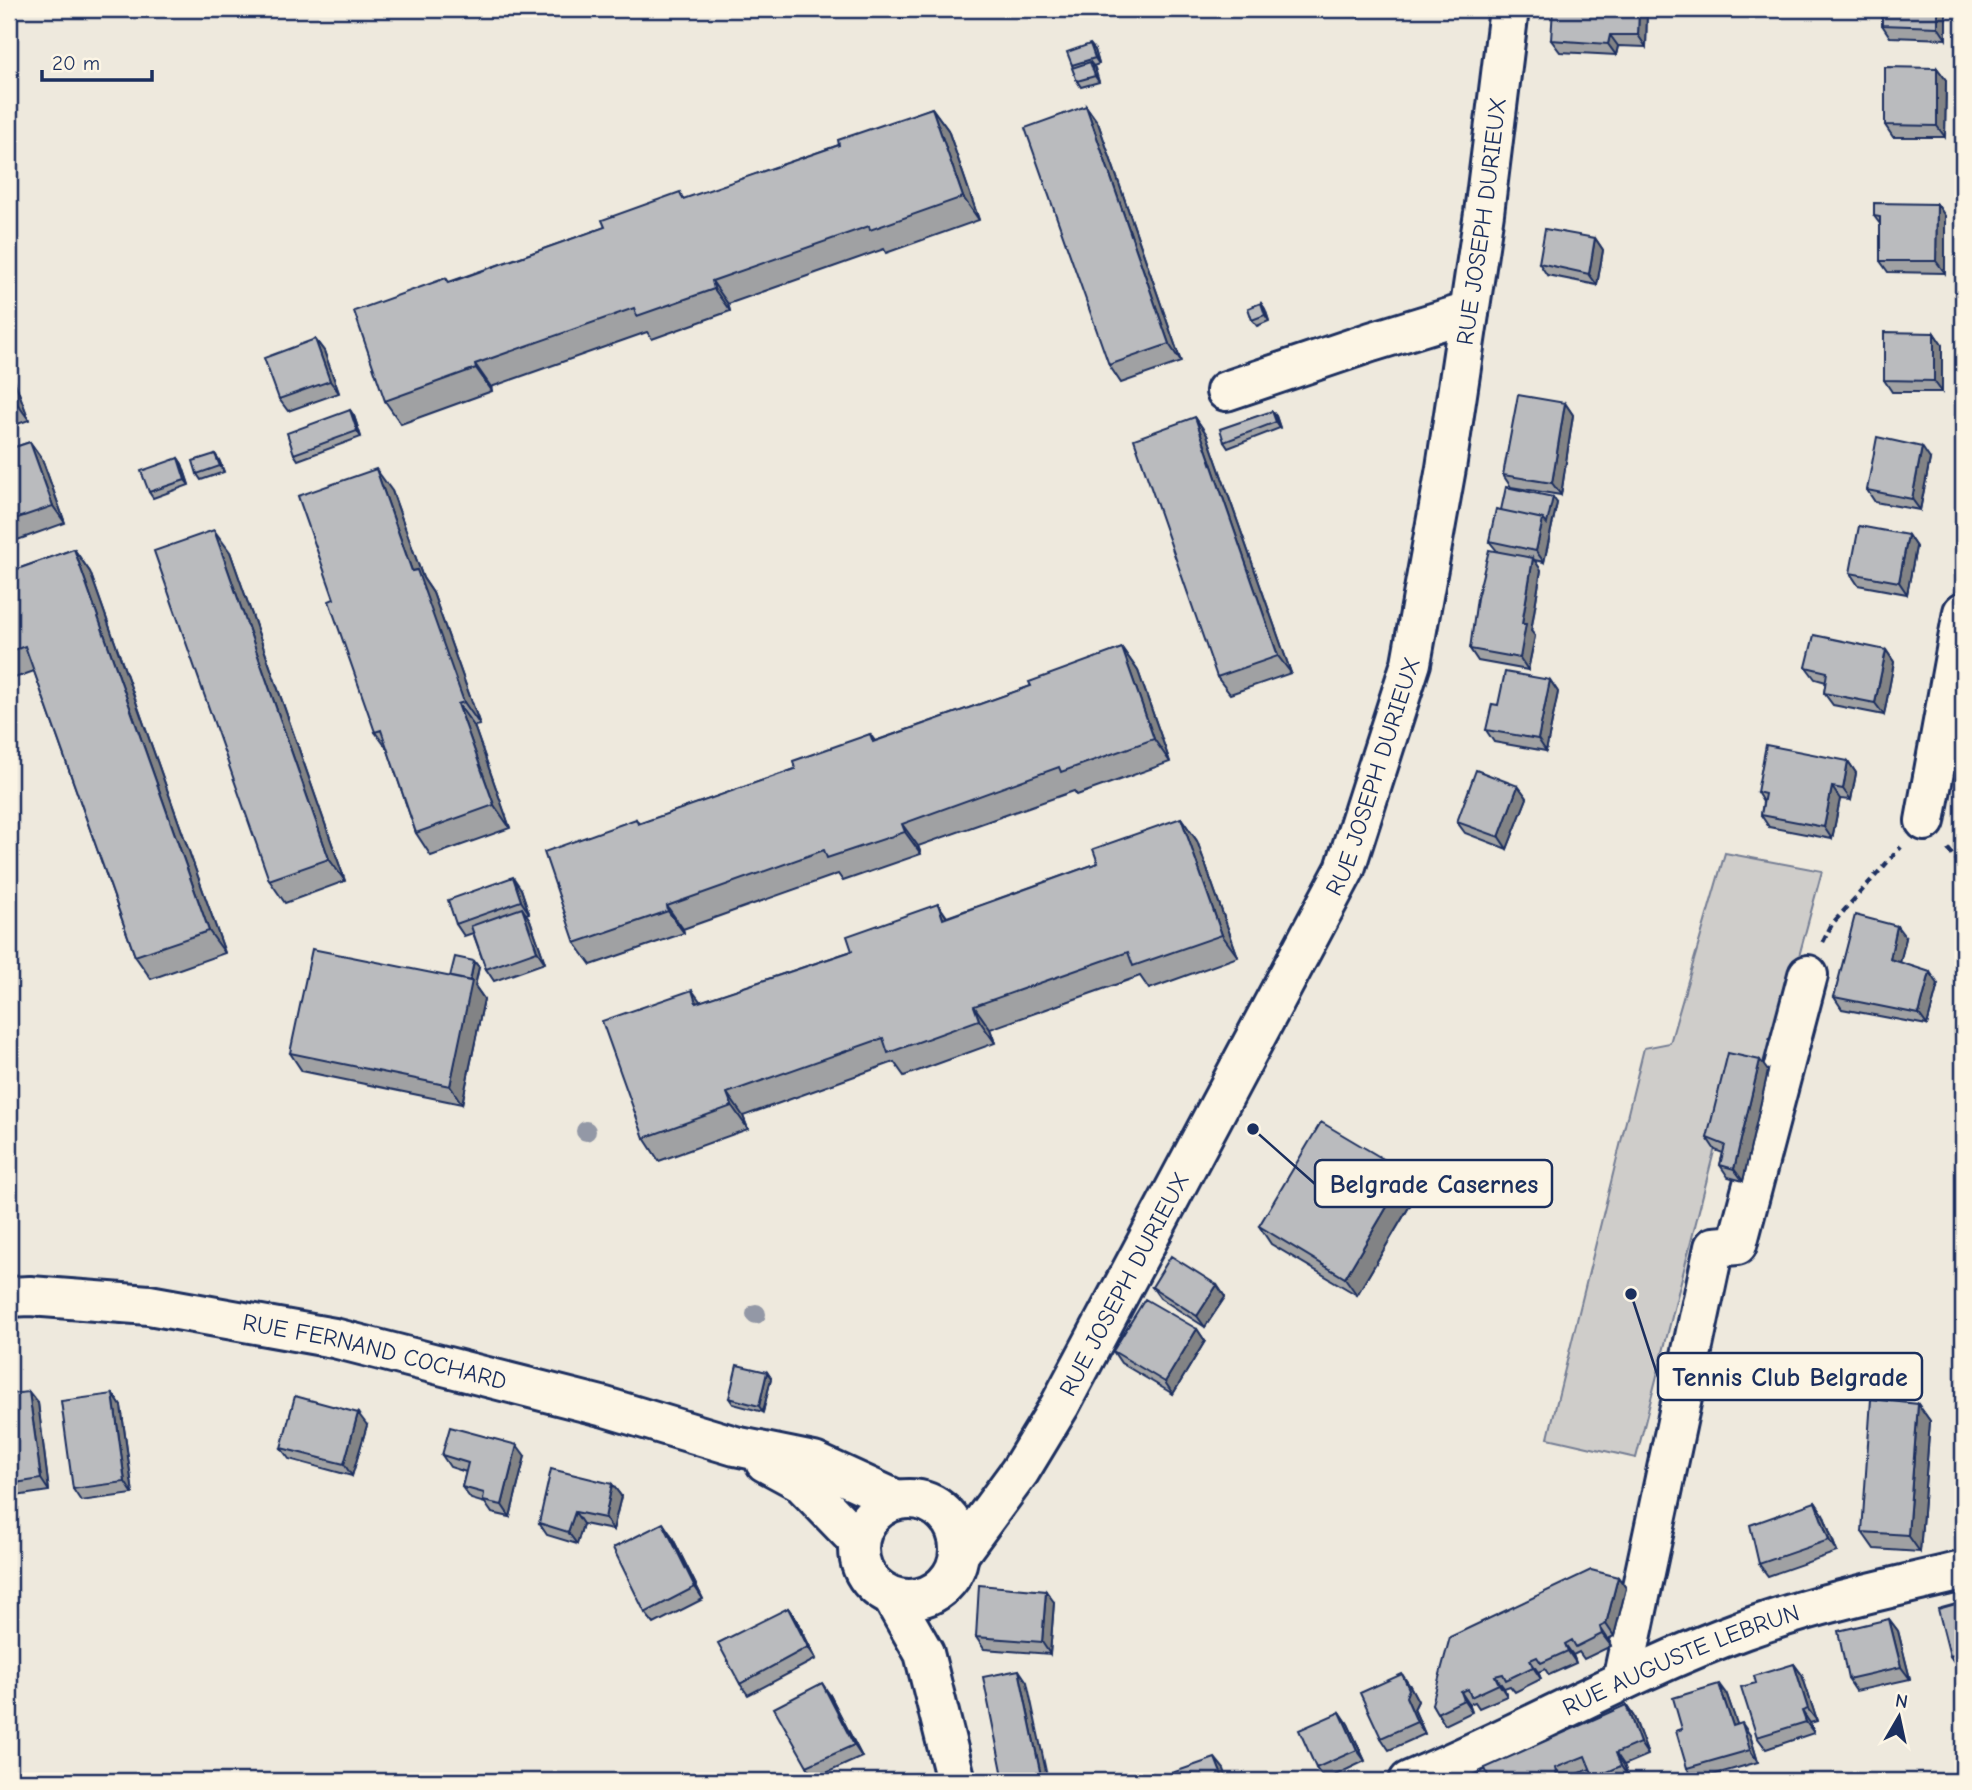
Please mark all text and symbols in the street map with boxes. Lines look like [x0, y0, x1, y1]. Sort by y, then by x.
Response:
scale bar [42, 38, 152, 82]
text: 20 m [52, 51, 100, 75]
street label: RUE JOSEPH DURIEUX [1451, 96, 1512, 347]
street label: RUE JOSEPH DURIEUX [1320, 654, 1426, 900]
callout: Belgrade Casernes [1315, 1160, 1552, 1207]
street label: RUE JOSEPH DURIEUX [1053, 1168, 1195, 1401]
text: Belgrade Casernes [1330, 1170, 1538, 1200]
street label: RUE FERNAND COCHARD [240, 1308, 510, 1395]
callout: Tennis Club Belgrade [1658, 1353, 1922, 1400]
text: Tennis Club Belgrade [1672, 1363, 1908, 1393]
street label: RUE AUGUSTE LEBRUN [1558, 1598, 1803, 1722]
north arrow [1864, 1682, 1934, 1752]
text: N [1894, 1689, 1909, 1713]

